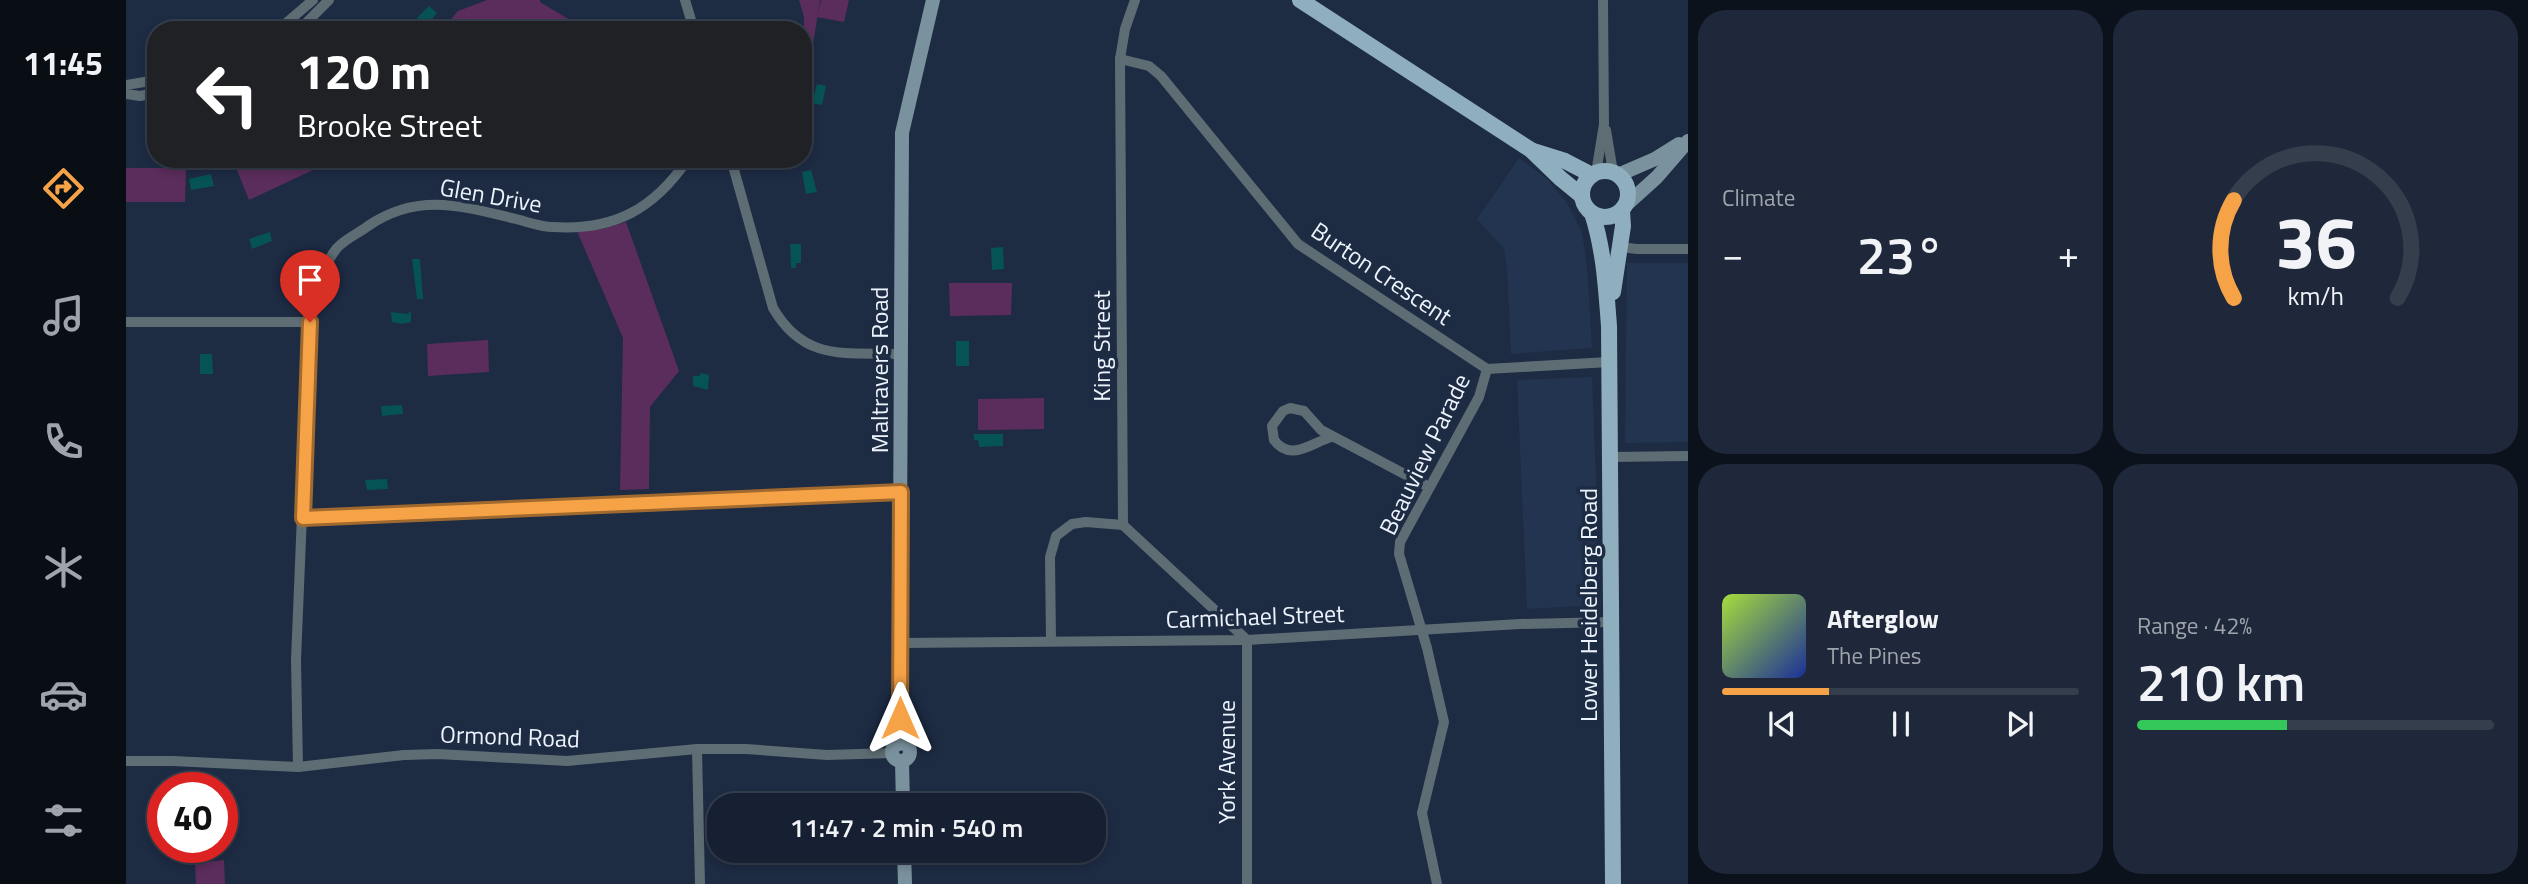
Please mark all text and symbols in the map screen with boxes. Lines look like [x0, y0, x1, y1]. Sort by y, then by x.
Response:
text: 120 m [297, 33, 431, 108]
text: 11:45 [23, 39, 103, 87]
icon: left [182, 49, 273, 140]
text: Brooke Street [297, 101, 482, 149]
icon: directions [39, 164, 88, 213]
street label: Glen Drive [437, 168, 545, 222]
text: Climate [1722, 180, 1795, 215]
text: 36 [2275, 186, 2356, 296]
street label: Burton Crescent [1304, 212, 1460, 334]
text: 23° [1857, 215, 1944, 294]
text: − [1722, 225, 1743, 283]
text: + [2058, 225, 2079, 283]
pin [280, 250, 340, 322]
icon: arrive [291, 261, 329, 299]
text: km/h [2287, 277, 2344, 315]
street label: Maltravers Road [861, 287, 897, 453]
street label: King Street [1083, 290, 1119, 402]
icon: music [39, 291, 88, 340]
street label: Beauview Parade [1369, 367, 1479, 541]
icon: phone [39, 417, 88, 466]
street label: Lower Heidelberg Road [1570, 488, 1606, 722]
icon: climate [39, 543, 88, 592]
street label: Carmichael Street [1165, 595, 1346, 637]
text: Afterglow [1827, 599, 1939, 638]
text: Range · 42% [2137, 608, 2252, 643]
text: The Pines [1827, 638, 1921, 673]
text: 210 km [2137, 642, 2305, 721]
icon: car [39, 670, 88, 719]
position arrow [863, 681, 937, 755]
street label: York Avenue [1208, 700, 1244, 824]
icon: previous [1763, 705, 1801, 743]
icon: pause [1882, 705, 1920, 743]
icon: next [2001, 705, 2039, 743]
street label: Ormond Road [440, 716, 580, 756]
speed limit sign: 40 [147, 772, 238, 863]
icon: filters [39, 796, 88, 845]
text: 11:47 · 2 min · 540 m [790, 808, 1023, 847]

